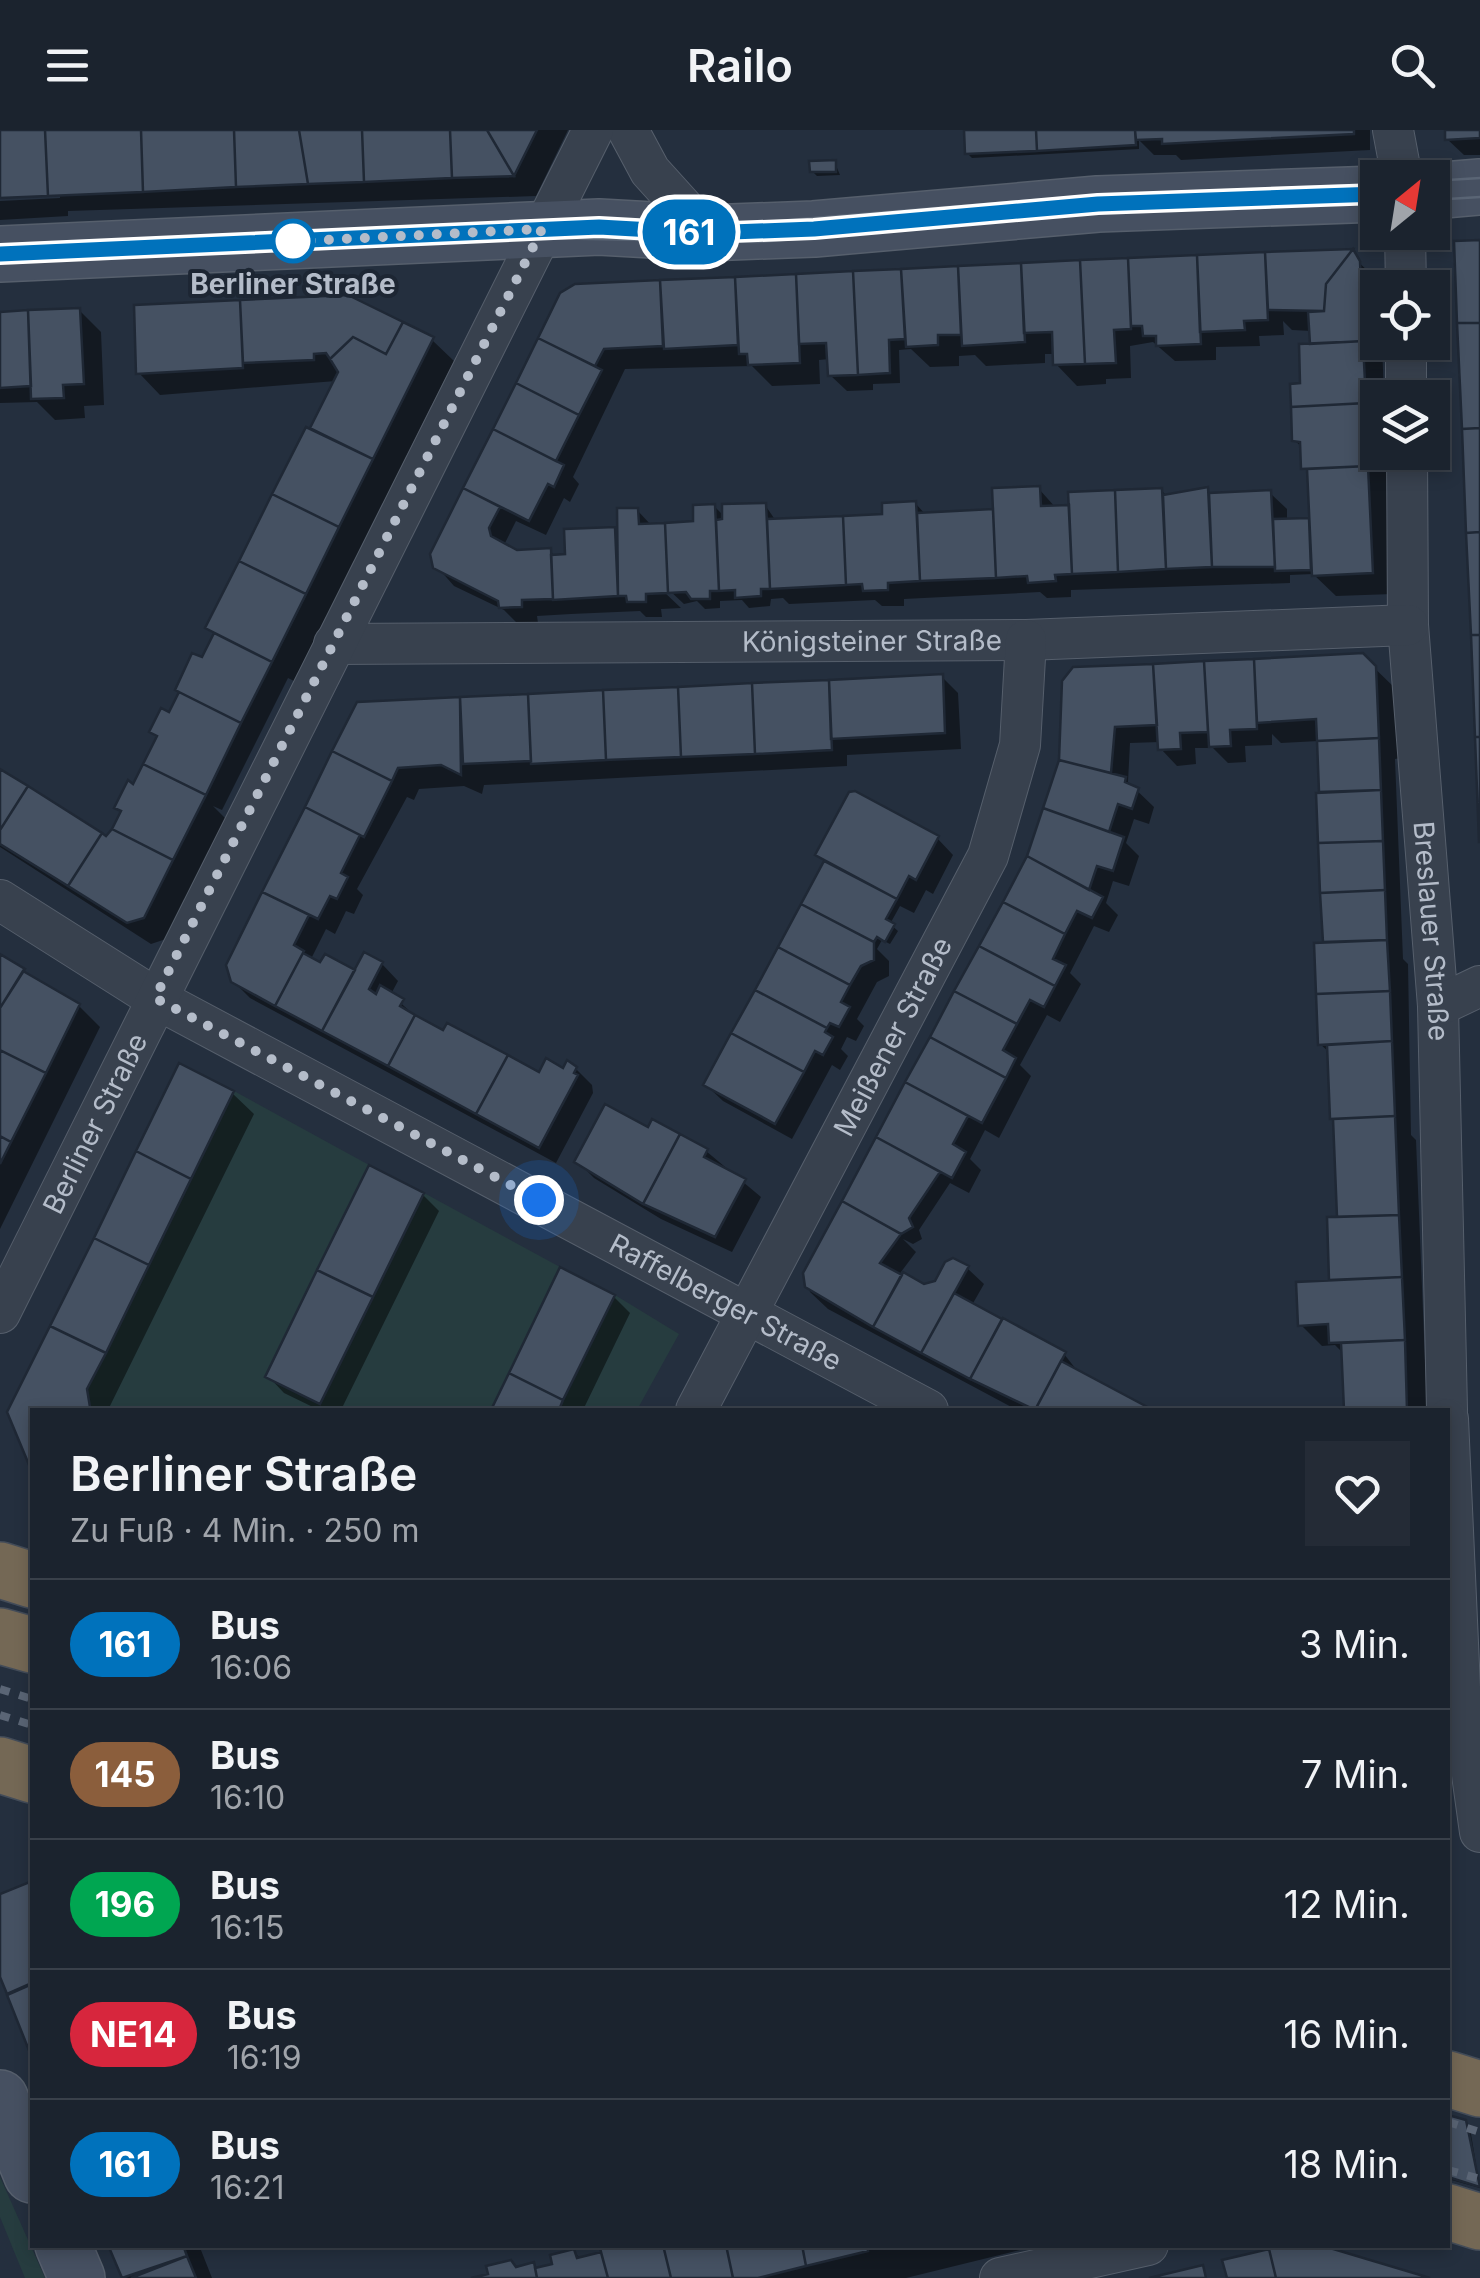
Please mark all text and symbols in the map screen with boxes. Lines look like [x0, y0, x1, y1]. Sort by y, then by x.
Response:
icon: menu [40, 38, 95, 93]
text: Railo [687, 38, 793, 93]
icon: search [1385, 38, 1440, 93]
north arrow [1360, 160, 1450, 250]
map controls [1360, 160, 1450, 470]
line badge: 161 [632, 200, 746, 264]
text: 161 [663, 211, 715, 253]
marker: Berliner Straße [272, 220, 314, 262]
place label: Berliner Straße [190, 267, 396, 301]
button: locate [1360, 270, 1450, 360]
button: layers [1360, 380, 1450, 470]
street label: Königsteiner Straße [742, 623, 1002, 659]
street label: Breslauer Straße [1407, 820, 1456, 1041]
street label: Meißener Straße [826, 931, 959, 1142]
street label: Berliner Straße [36, 1028, 154, 1219]
your location [514, 1175, 564, 1225]
street label: Raffelberger Straße [604, 1226, 847, 1378]
button: heart [1305, 1441, 1410, 1546]
text: Berliner Straße [70, 1444, 417, 1503]
text: Zu Fuß · 4 Min. · 250 m [70, 1511, 420, 1550]
text: Bus [210, 1602, 280, 1648]
text: 3 Min. [1299, 1621, 1410, 1667]
text: 161 [99, 1623, 151, 1665]
text: 16:06 [210, 1648, 292, 1687]
text: Bus [210, 1732, 280, 1778]
text: 7 Min. [1301, 1751, 1410, 1797]
text: 145 [94, 1753, 156, 1795]
text: 16:10 [210, 1778, 285, 1817]
text: Bus [210, 1862, 280, 1908]
text: 12 Min. [1284, 1881, 1410, 1927]
text: 196 [95, 1883, 155, 1925]
text: 16:15 [210, 1908, 285, 1947]
text: Bus [227, 1992, 297, 2038]
text: 16 Min. [1283, 2011, 1410, 2057]
text: NE14 [90, 2013, 177, 2055]
text: 16:19 [227, 2038, 302, 2077]
text: Bus [210, 2122, 280, 2168]
text: 18 Min. [1283, 2141, 1410, 2187]
text: 161 [99, 2143, 151, 2185]
text: 16:21 [210, 2168, 285, 2207]

